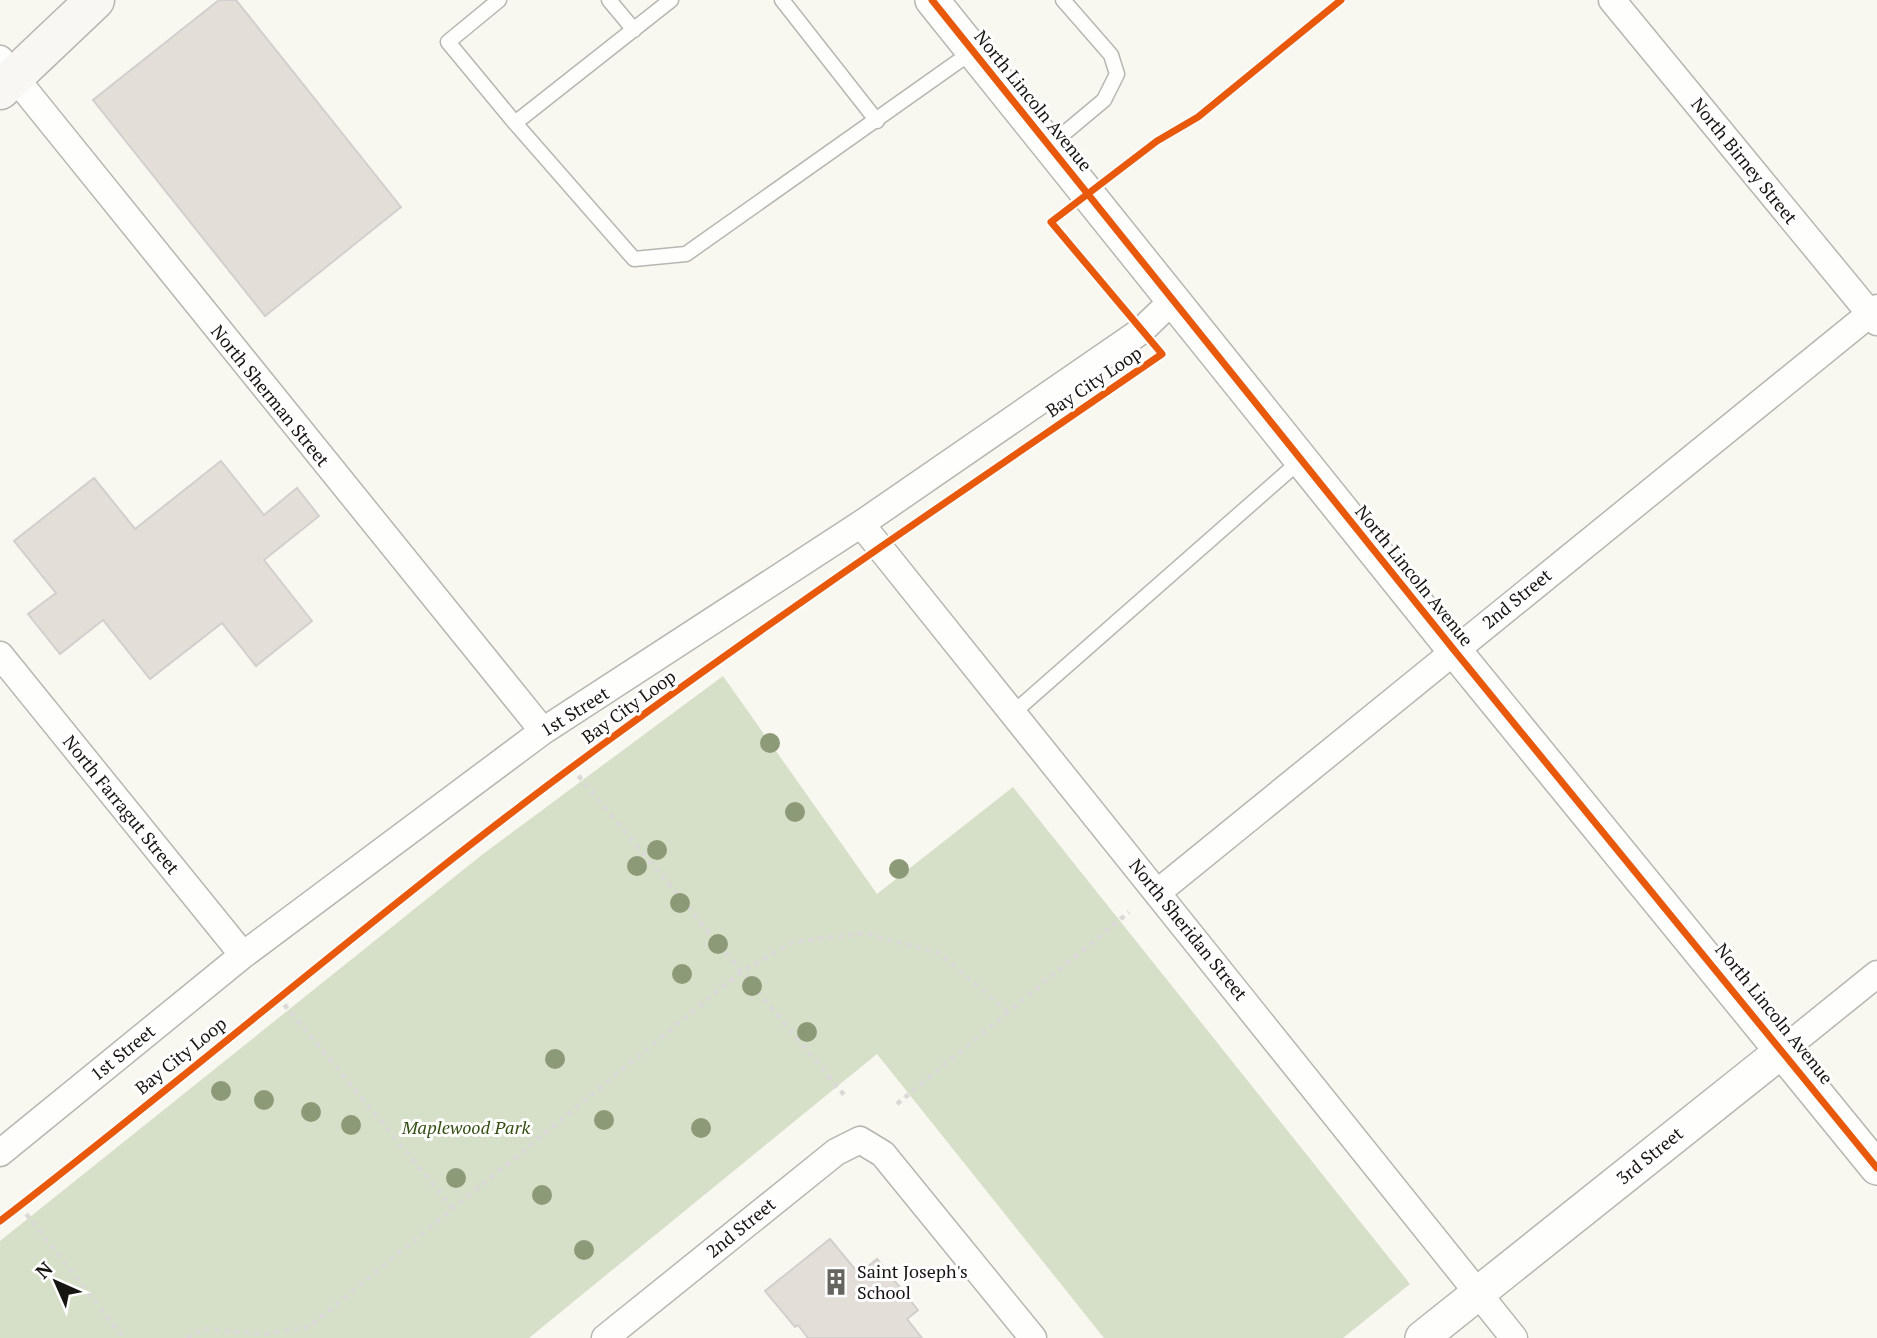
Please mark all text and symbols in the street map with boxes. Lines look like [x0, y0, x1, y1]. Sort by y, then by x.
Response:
street label: North Lincoln Avenue [969, 25, 1098, 176]
street label: North Birney Street [1686, 92, 1803, 229]
street label: North Sherman Street [206, 320, 336, 471]
street label: Bay City Loop [1041, 340, 1146, 422]
street label: North Lincoln Avenue [1350, 500, 1479, 651]
street label: 2nd Street [1477, 563, 1556, 634]
street label: Bay City Loop [577, 664, 680, 748]
street label: 1st Street [536, 681, 614, 742]
street label: North Farragut Street [58, 730, 186, 879]
street label: North Sheridan Street [1124, 854, 1254, 1005]
street label: North Lincoln Avenue [1710, 938, 1839, 1089]
street label: Bay City Loop [130, 1011, 231, 1099]
street label: 1st Street [85, 1019, 160, 1086]
park label: Maplewood Park [401, 1115, 530, 1139]
street label: 3rd Street [1611, 1121, 1688, 1189]
street label: 2nd Street [701, 1192, 780, 1263]
north arrow [21, 1247, 91, 1317]
text: N [30, 1255, 58, 1284]
place label: Saint Joseph's School [857, 1259, 968, 1304]
building icon: Saint Joseph's School [821, 1267, 851, 1297]

